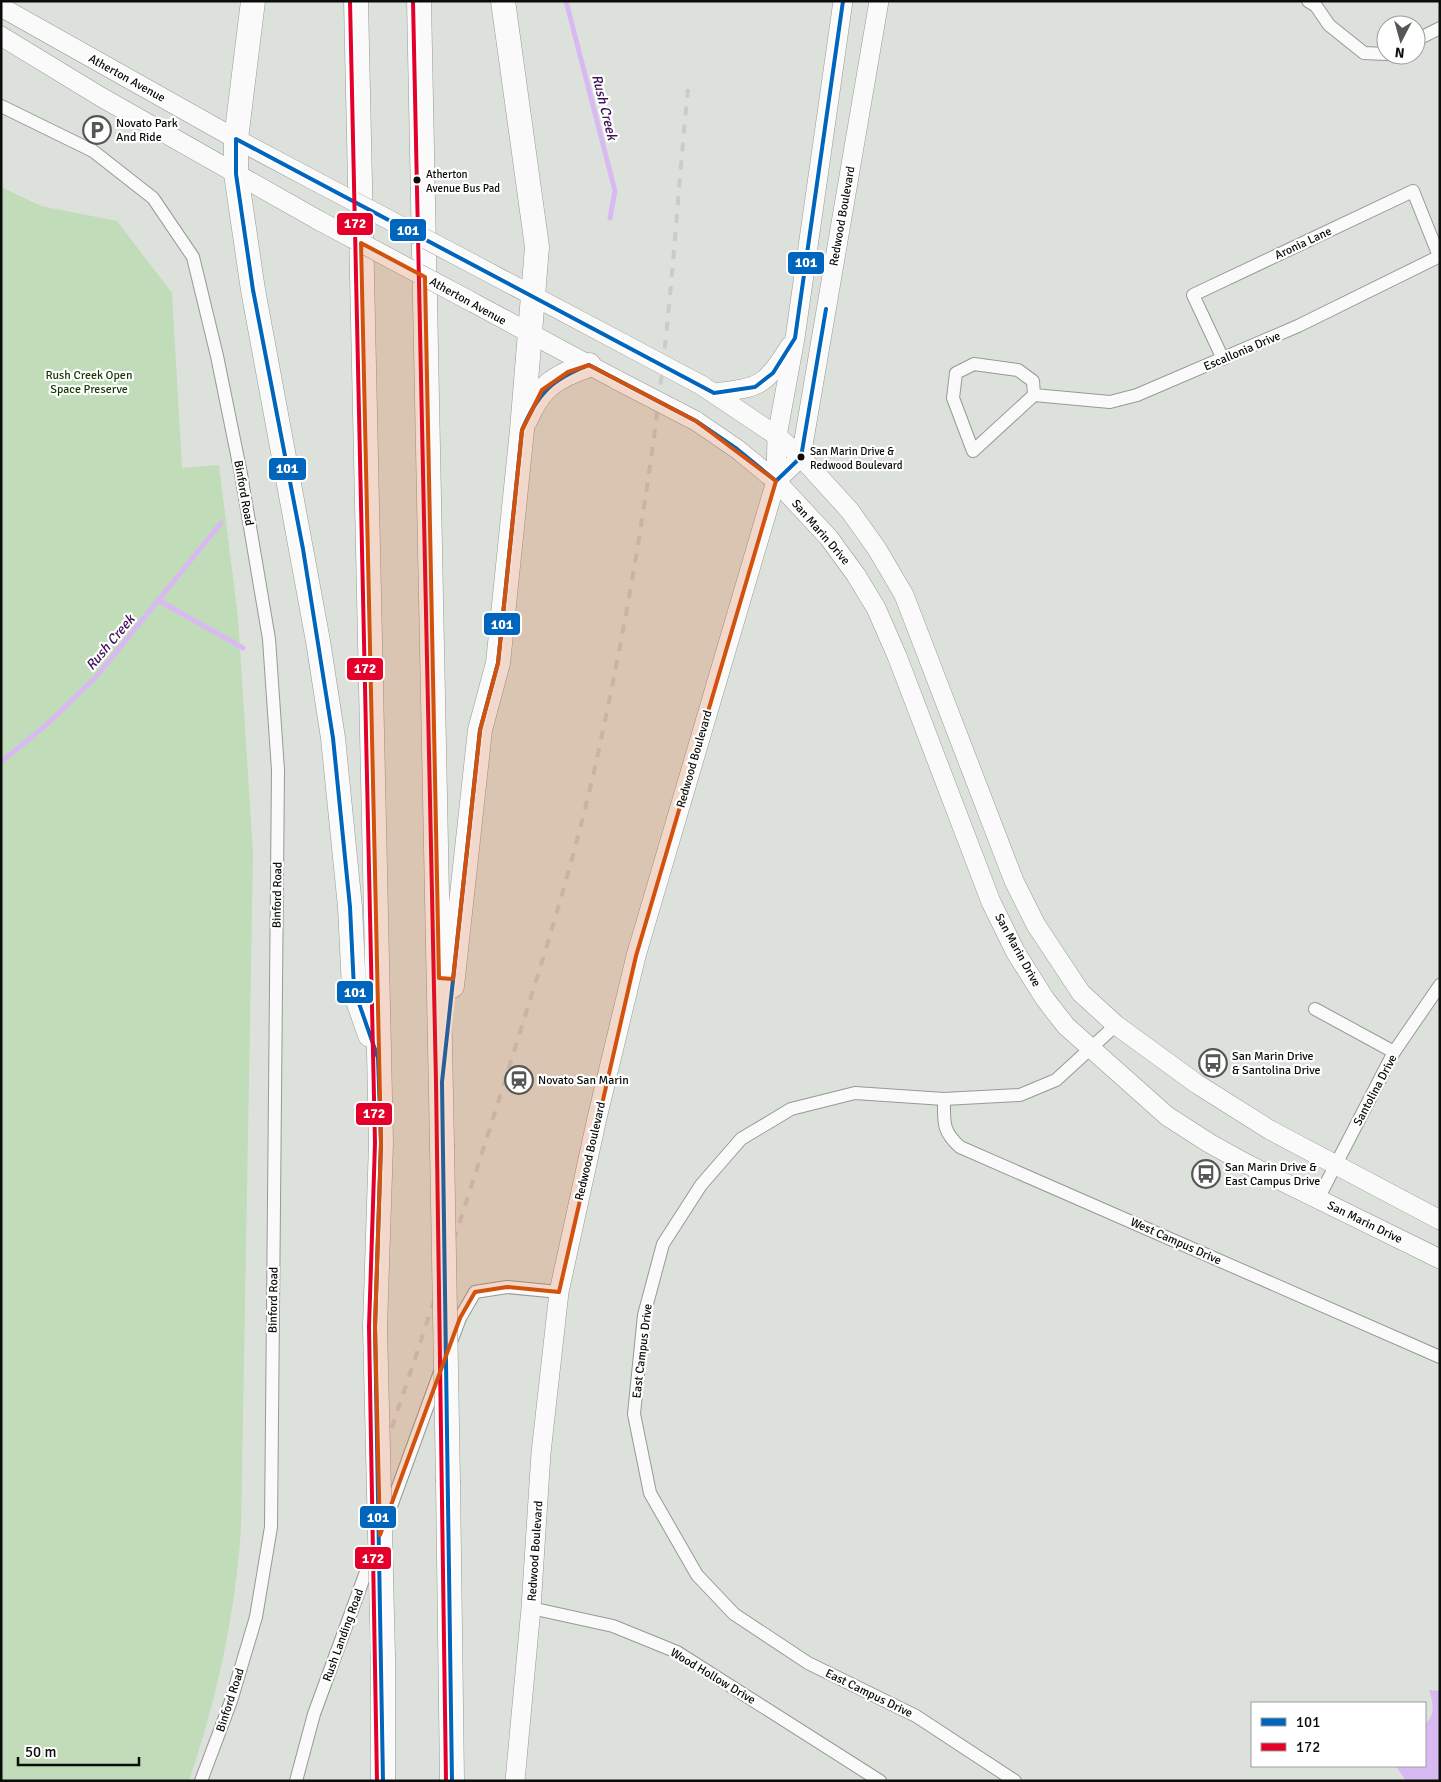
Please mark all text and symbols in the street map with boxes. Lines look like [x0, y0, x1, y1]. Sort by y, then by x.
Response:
north arrow [1376, 15, 1426, 65]
text: N [1394, 43, 1405, 61]
street label: Atherton Avenue [86, 51, 168, 106]
water label: Rush Creek [588, 73, 621, 144]
parking icon: Novato Park And Ride [82, 115, 112, 145]
place label: Novato Park And Ride [116, 116, 178, 145]
street label: Redwood Boulevard [826, 165, 859, 267]
place label: Atherton Avenue Bus Pad [426, 168, 500, 195]
marker: Atherton Avenue Bus Pad [412, 175, 422, 185]
line badge: 172 [336, 212, 374, 236]
text: 172 [344, 215, 366, 232]
line badge: 101 [389, 218, 427, 242]
text: 101 [397, 222, 420, 239]
street label: Aronia Lane [1272, 224, 1334, 263]
line badge: 101 [787, 251, 825, 275]
text: 101 [795, 254, 818, 271]
street label: Atherton Avenue [427, 274, 509, 329]
street label: Escallonia Drive [1201, 328, 1283, 374]
park label: Rush Creek Open Space Preserve [46, 368, 132, 397]
place label: San Marin Drive & Redwood Boulevard [810, 445, 903, 472]
marker: San Marin Drive & Redwood Boulevard [796, 452, 806, 462]
line badge: 101 [268, 457, 307, 481]
street label: Binford Road [230, 459, 257, 527]
text: 101 [276, 460, 299, 477]
street label: San Marin Drive [788, 497, 853, 568]
water label: Rush Creek [82, 610, 140, 673]
line badge: 101 [483, 612, 521, 636]
text: 101 [491, 616, 514, 633]
line badge: 172 [346, 657, 384, 681]
text: 172 [354, 660, 376, 677]
street label: Redwood Boulevard [673, 709, 716, 810]
street label: Binford Road [269, 862, 286, 928]
street label: San Marin Drive [991, 911, 1044, 990]
line badge: 101 [336, 980, 374, 1004]
text: 101 [344, 984, 367, 1001]
bus stop icon: San Marin Drive & Santolina Drive [1198, 1048, 1228, 1078]
place label: San Marin Drive & Santolina Drive [1232, 1049, 1321, 1078]
street label: Santolina Drive [1350, 1052, 1400, 1128]
station icon: Novato San Marin [504, 1065, 534, 1095]
place label: Novato San Marin [538, 1073, 629, 1088]
street label: Redwood Boulevard [572, 1100, 609, 1202]
line badge: 172 [355, 1102, 393, 1126]
text: 172 [363, 1105, 385, 1122]
bus stop icon: San Marin Drive & East Campus Drive [1191, 1159, 1221, 1189]
place label: San Marin Drive & East Campus Drive [1225, 1160, 1320, 1189]
street label: San Marin Drive [1325, 1198, 1405, 1247]
street label: West Campus Drive [1128, 1215, 1224, 1268]
street label: Binford Road [265, 1267, 282, 1333]
street label: East Campus Drive [629, 1303, 656, 1399]
street label: Redwood Boulevard [524, 1500, 547, 1602]
line badge: 101 [359, 1505, 397, 1529]
text: 101 [367, 1509, 390, 1526]
line badge: 172 [354, 1546, 392, 1570]
text: 172 [362, 1550, 384, 1567]
street label: Rush Landing Road [320, 1587, 367, 1684]
street label: Wood Hollow Drive [667, 1645, 758, 1708]
street label: Binford Road [213, 1666, 248, 1734]
street label: East Campus Drive [823, 1666, 915, 1721]
legend [1251, 1702, 1426, 1767]
text: 101 [1296, 1713, 1320, 1731]
scale bar [18, 1734, 139, 1766]
text: 172 [1296, 1738, 1320, 1756]
text: 50 m [25, 1743, 56, 1761]

